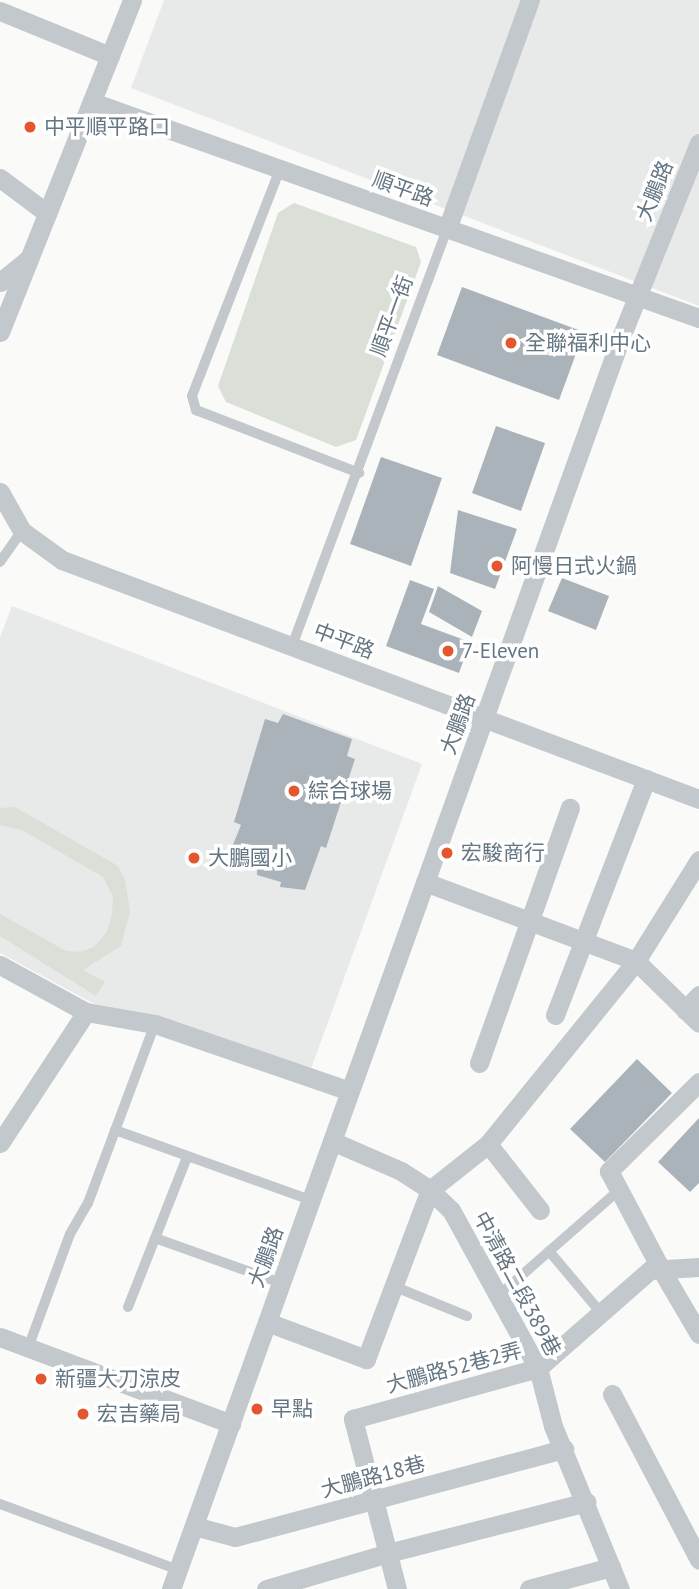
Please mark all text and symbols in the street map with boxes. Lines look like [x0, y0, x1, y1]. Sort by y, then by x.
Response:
place label: 中平順平路口 [44, 114, 170, 140]
marker: 中平順平路口 [22, 119, 38, 135]
street label: 大鵬路 [632, 157, 678, 225]
street label: 順平路 [369, 166, 437, 212]
street label: 順平一街 [366, 272, 418, 360]
place label: 全聯福利中心 [525, 330, 651, 356]
marker: 全聯福利中心 [503, 335, 519, 351]
place label: 阿慢日式火鍋 [511, 553, 637, 579]
marker: 阿慢日式火鍋 [489, 558, 505, 574]
street label: 中平路 [310, 618, 378, 664]
place label: 7-Eleven [462, 638, 539, 664]
marker: 7-Eleven [440, 643, 456, 659]
street label: 大鵬路 [435, 690, 481, 758]
place label: 綜合球場 [308, 778, 392, 804]
marker: 綜合球場 [286, 783, 302, 799]
place label: 宏駿商行 [461, 840, 545, 866]
place label: 大鵬國小 [208, 845, 292, 871]
marker: 宏駿商行 [439, 845, 455, 861]
marker: 大鵬國小 [186, 850, 202, 866]
street label: 中清路二段389巷 [468, 1207, 566, 1361]
street label: 大鵬路 [243, 1223, 289, 1291]
street label: 大鵬路52巷2弄 [383, 1338, 525, 1398]
place label: 新疆大刀涼皮 [55, 1366, 181, 1392]
marker: 新疆大刀涼皮 [33, 1371, 49, 1387]
place label: 早點 [271, 1396, 313, 1422]
place label: 宏吉藥局 [97, 1401, 181, 1427]
marker: 早點 [249, 1401, 265, 1417]
marker: 宏吉藥局 [75, 1406, 91, 1422]
street label: 大鵬路18巷 [318, 1451, 428, 1503]

